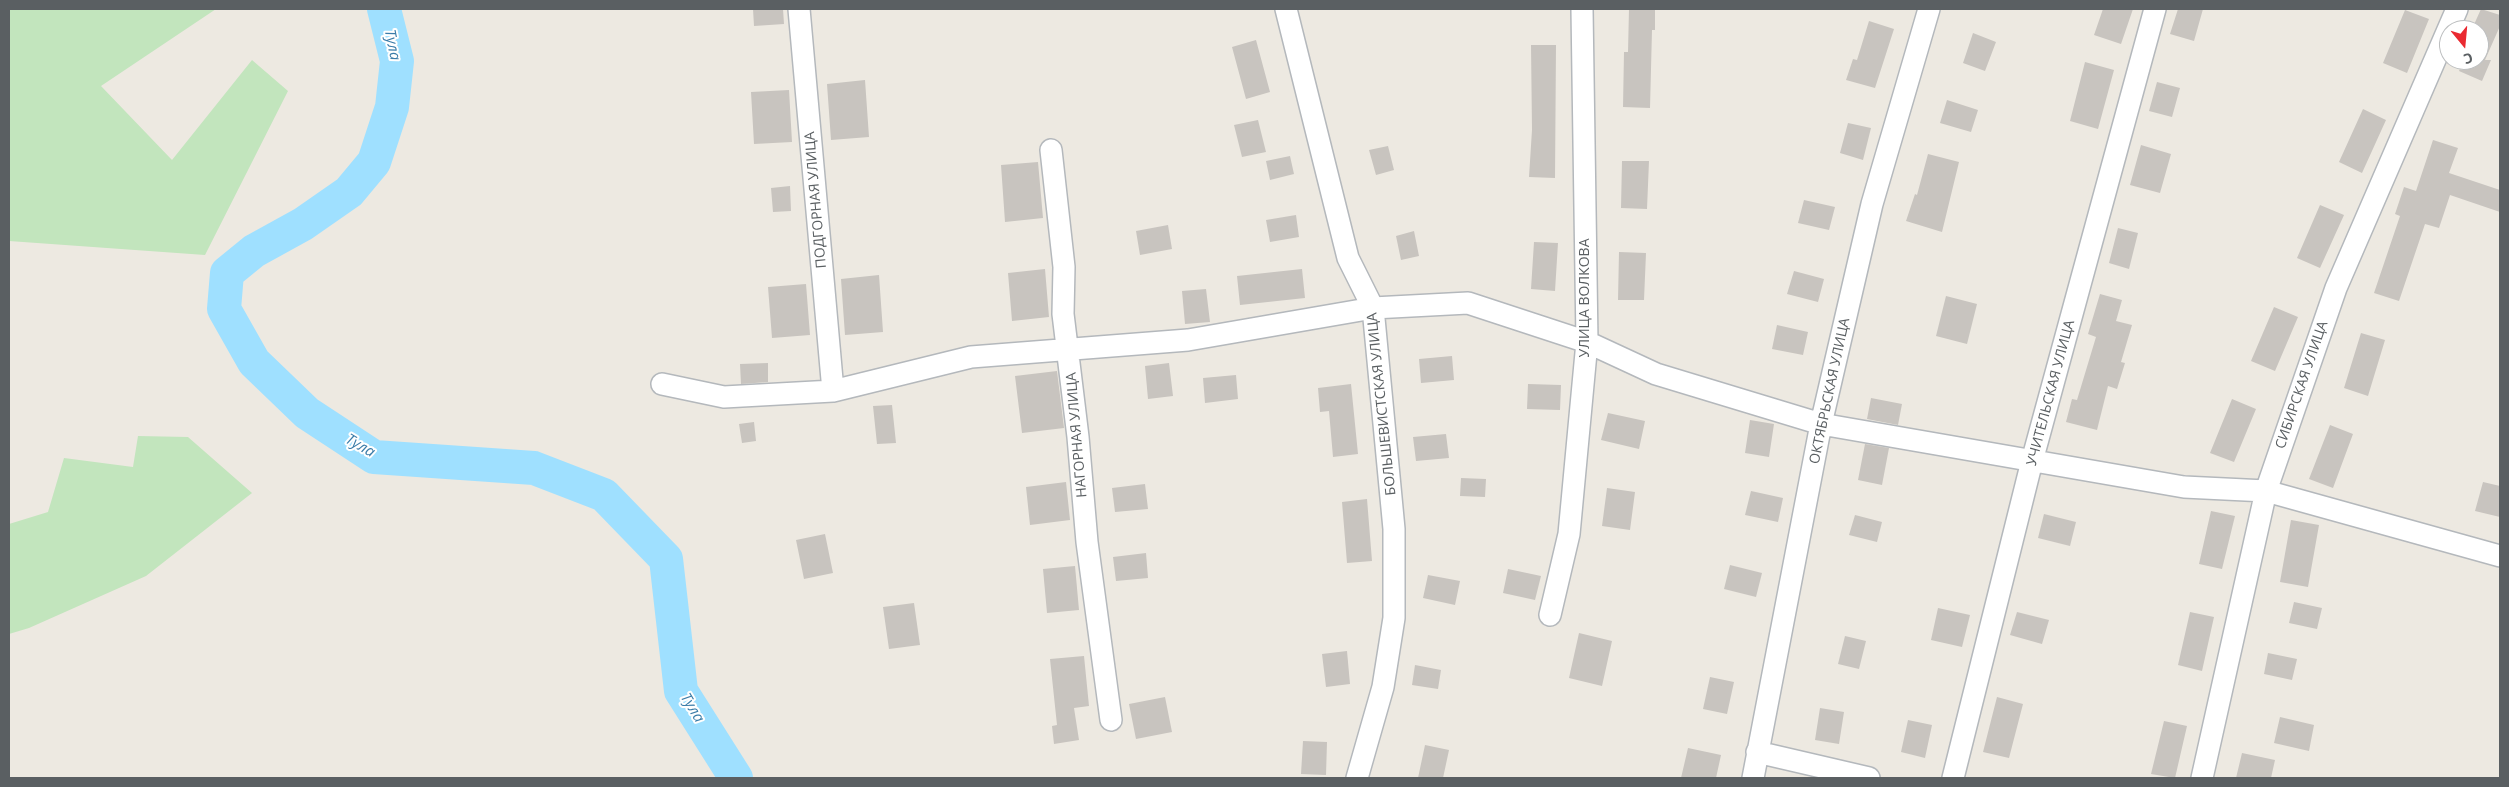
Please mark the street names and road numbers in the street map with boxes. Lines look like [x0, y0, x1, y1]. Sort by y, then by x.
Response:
street label: ПОДГОРНАЯ УЛИЦА [802, 131, 830, 269]
street label: УЛИЦА ВОЛКОВА [1577, 238, 1593, 358]
street label: БОЛЬШЕВИСТСКАЯ УЛИЦА [1364, 312, 1400, 496]
street label: ОКТЯБРЬСКАЯ УЛИЦА [1806, 316, 1854, 466]
street label: УЧИТЕЛЬСКАЯ УЛИЦА [2023, 318, 2079, 468]
street label: СИБИРСКАЯ УЛИЦА [2272, 319, 2332, 451]
street label: НАГОРНАЯ УЛИЦА [1063, 372, 1091, 498]

